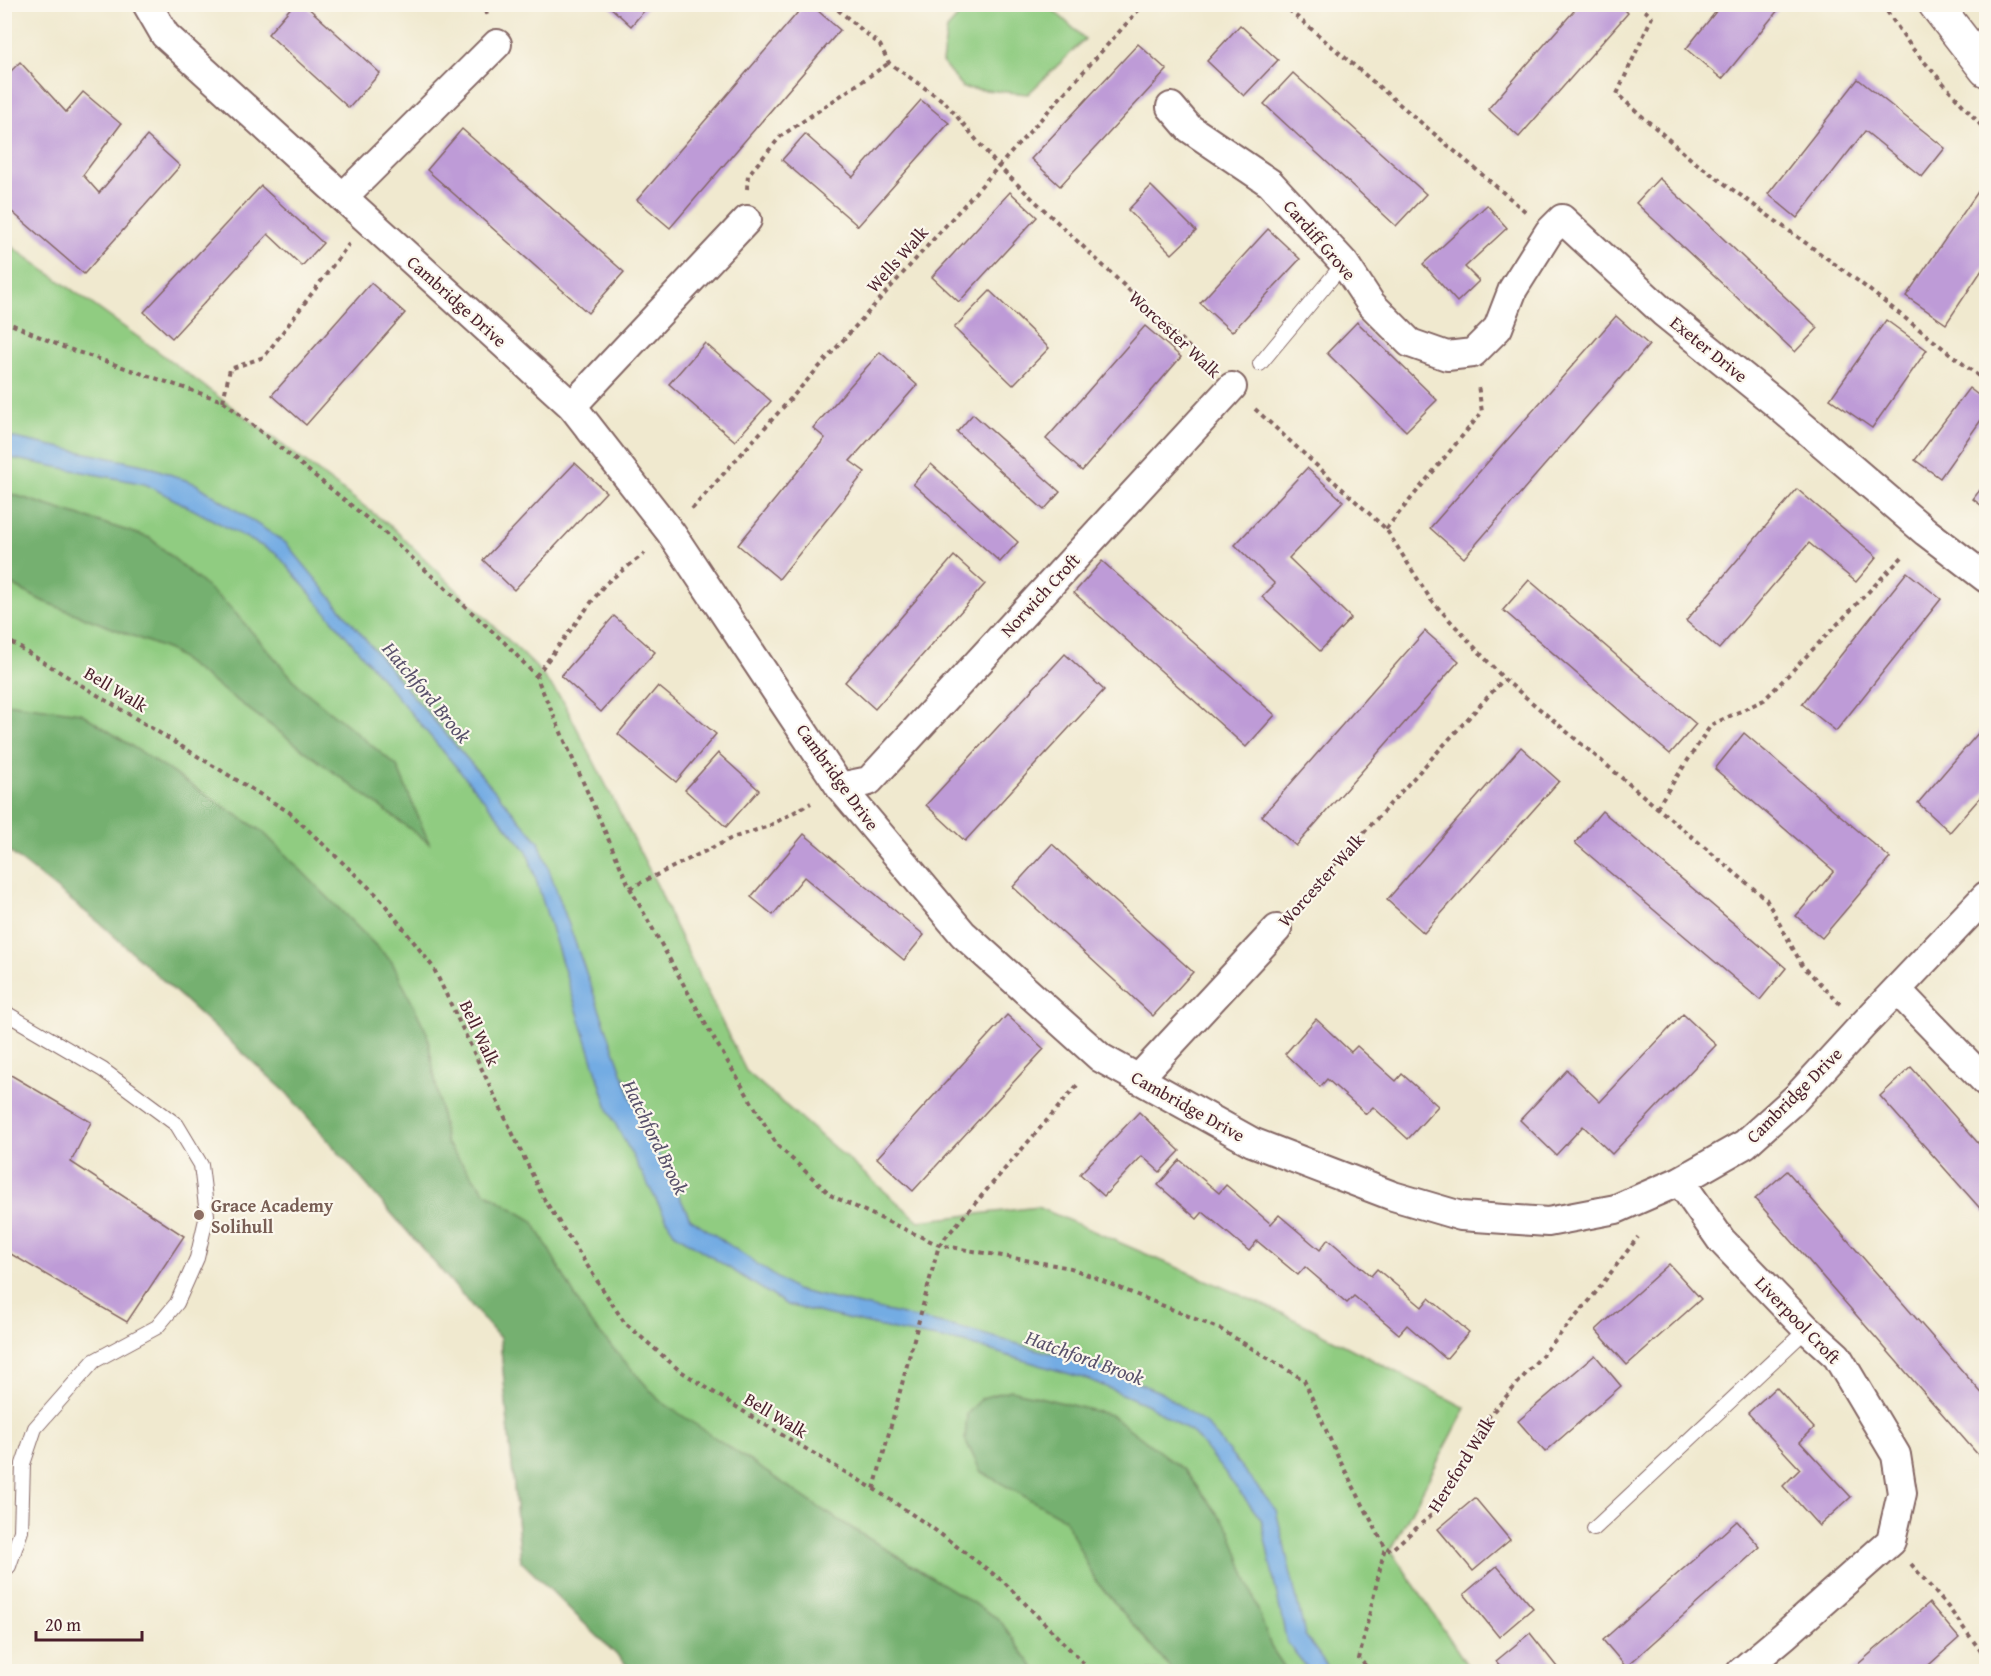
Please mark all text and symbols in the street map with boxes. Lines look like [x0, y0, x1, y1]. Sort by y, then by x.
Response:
street label: Cardiff Grove [1277, 194, 1363, 286]
street label: Wells Walk [860, 219, 935, 298]
street label: Cambridge Drive [401, 249, 513, 353]
street label: Worcester Walk [1123, 284, 1228, 385]
street label: Exeter Drive [1664, 309, 1754, 389]
street label: Norwich Croft [994, 546, 1087, 643]
water label: Hatchford Brook [375, 634, 479, 750]
street label: Bell Walk [79, 659, 154, 719]
street label: Cambridge Drive [790, 718, 886, 836]
street label: Worcester Walk [1271, 826, 1371, 933]
street label: Bell Walk [453, 996, 507, 1071]
street label: Cambridge Drive [1740, 1041, 1848, 1149]
street label: Cambridge Drive [1126, 1064, 1250, 1148]
water label: Hatchford Brook [615, 1074, 697, 1200]
place label: Grace Academy Solihull [211, 1192, 334, 1240]
marker: Grace Academy Solihull [192, 1208, 206, 1222]
street label: Liverpool Croft [1749, 1270, 1848, 1371]
water label: Hatchford Brook [1021, 1322, 1149, 1392]
street label: Bell Walk [739, 1385, 814, 1445]
street label: Hereford Walk [1421, 1410, 1502, 1517]
scale bar [36, 1604, 142, 1642]
text: 20 m [45, 1611, 81, 1638]

